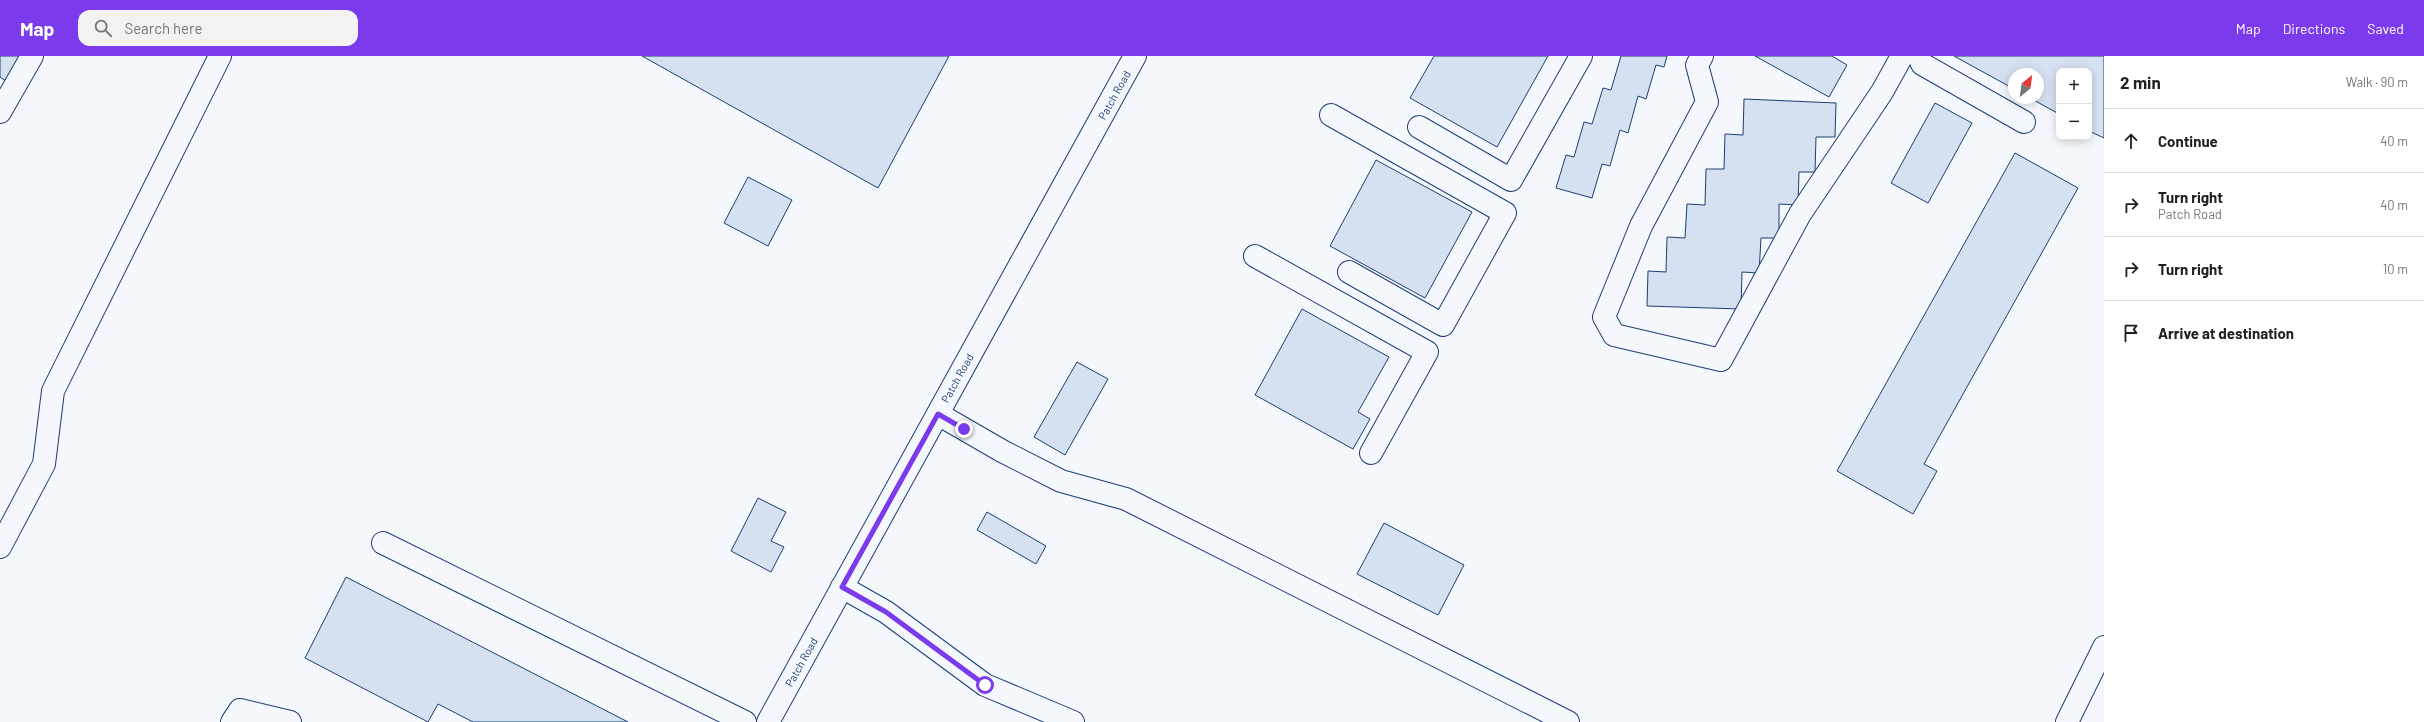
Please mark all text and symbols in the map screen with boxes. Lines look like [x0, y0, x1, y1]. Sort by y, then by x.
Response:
search box [78, 10, 358, 46]
text: Map [20, 17, 54, 40]
icon: search [92, 17, 114, 39]
text: Search here [124, 19, 202, 37]
text: Map [2236, 20, 2261, 37]
text: Directions [2283, 20, 2345, 37]
text: Saved [2367, 20, 2404, 37]
street label: Patch Road [1095, 68, 1133, 122]
north arrow [2008, 68, 2044, 104]
map controls [2056, 68, 2092, 140]
button: + [2056, 68, 2092, 104]
text: 2 min [2120, 72, 2161, 92]
text: Walk · 90 m [2346, 74, 2408, 90]
button: − [2056, 104, 2092, 140]
icon: ahead [2120, 130, 2142, 152]
text: Continue [2158, 132, 2218, 150]
text: 40 m [2380, 133, 2408, 149]
text: Turn right [2158, 188, 2223, 206]
icon: right [2120, 194, 2142, 216]
text: 40 m [2380, 197, 2408, 213]
text: Patch Road [2158, 206, 2222, 222]
icon: right [2120, 258, 2142, 280]
text: Turn right [2158, 260, 2223, 278]
text: 10 m [2383, 261, 2408, 277]
icon: arrive [2120, 322, 2142, 344]
text: Arrive at destination [2158, 324, 2294, 342]
street label: Patch Road [938, 351, 976, 405]
route end [955, 420, 973, 438]
street label: Patch Road [782, 635, 820, 689]
route start [976, 676, 994, 694]

